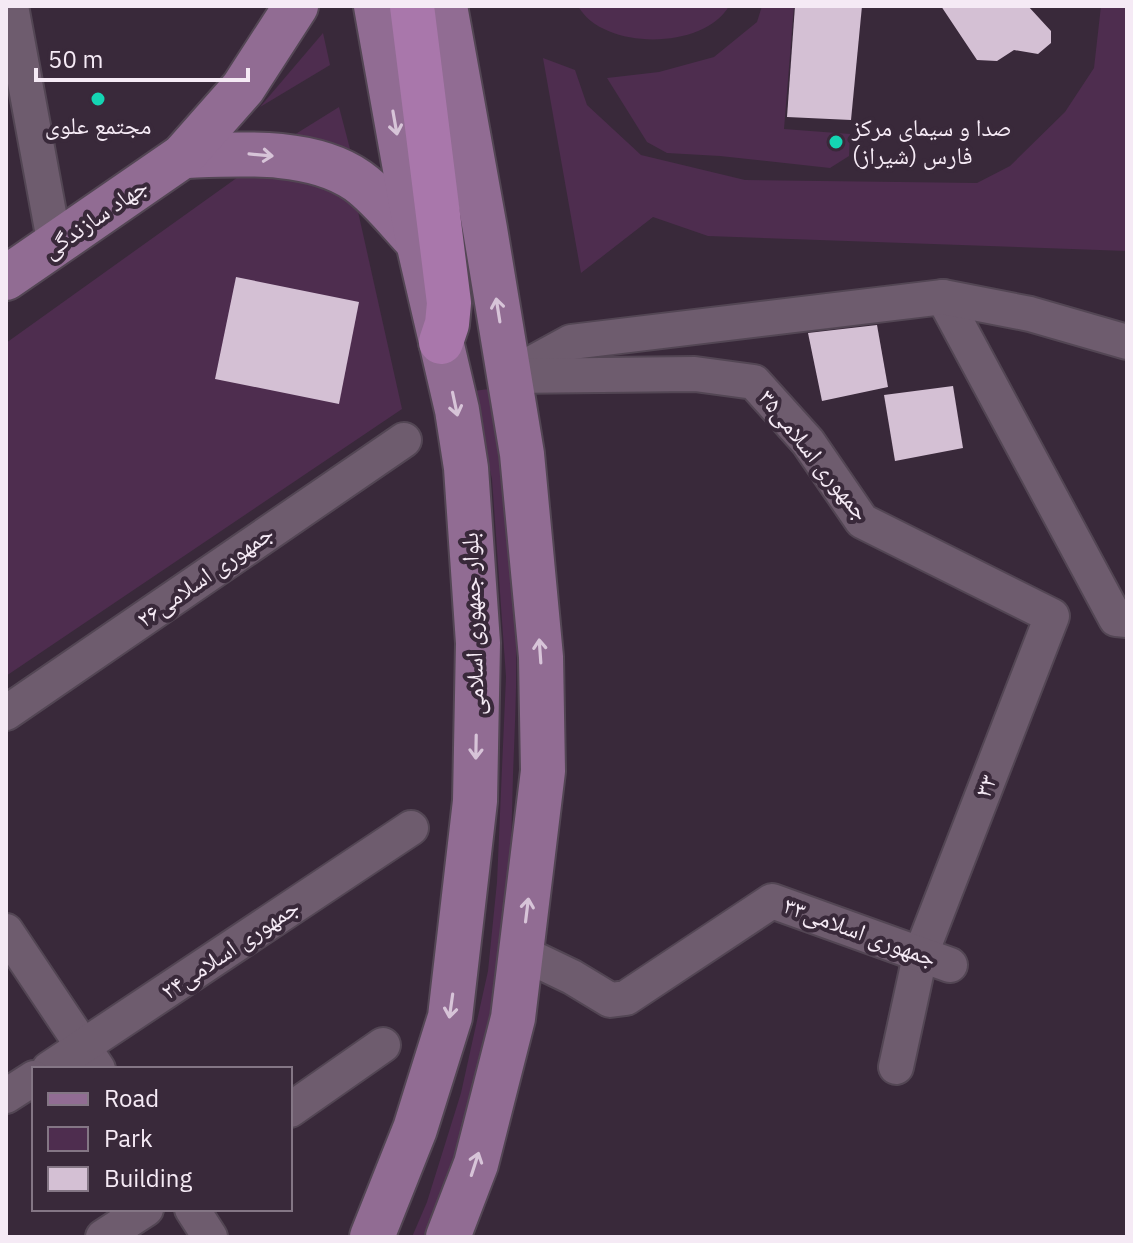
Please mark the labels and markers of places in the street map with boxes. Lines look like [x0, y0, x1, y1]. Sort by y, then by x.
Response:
marker: مجتمع علوی [89, 90, 107, 108]
place label: مجتمع علوی [45, 109, 151, 141]
place label: صدا و سیمای مرکز فارس (شیراز) [851, 111, 1012, 171]
marker: صدا و سیمای مرکز فارس (شیراز) [827, 133, 845, 151]

